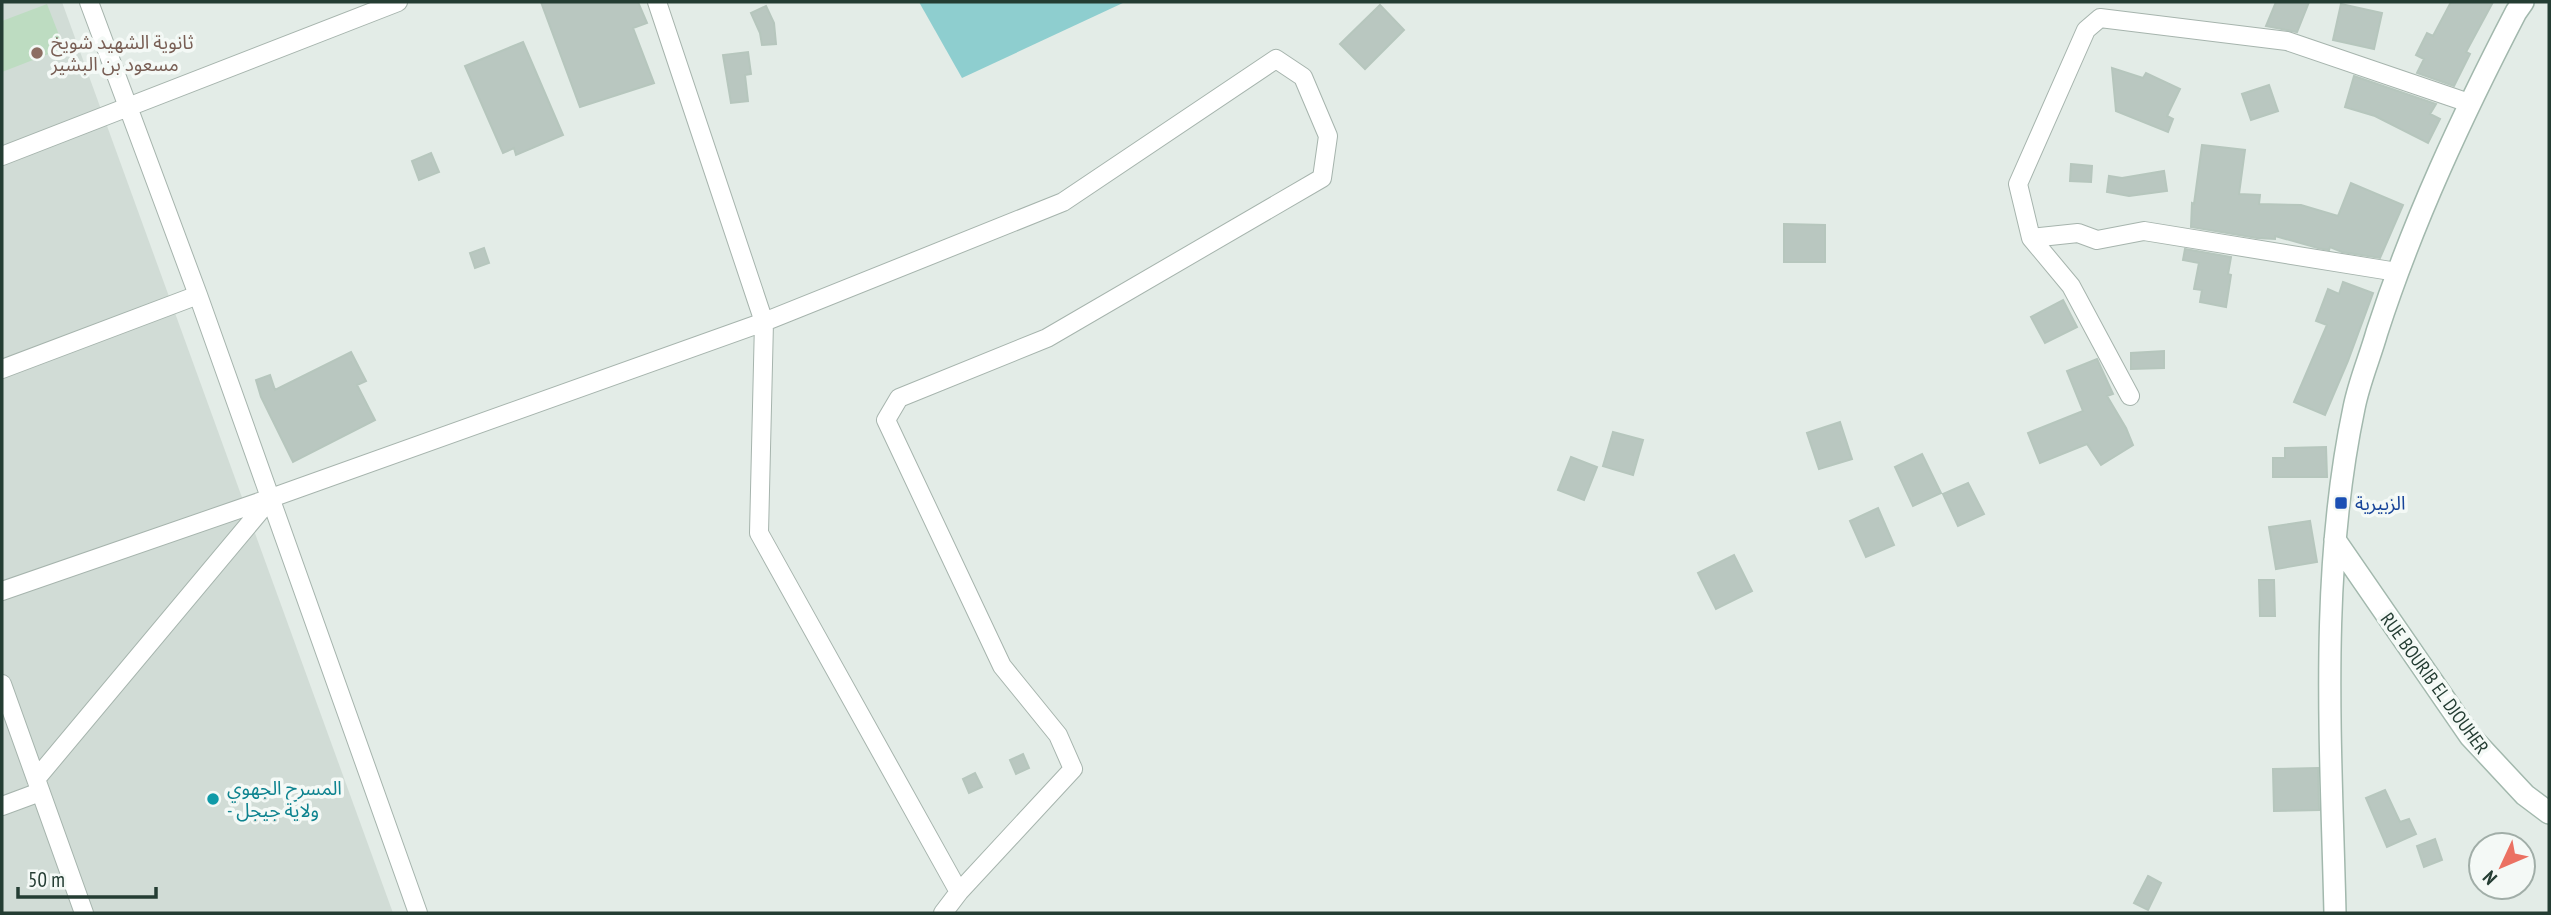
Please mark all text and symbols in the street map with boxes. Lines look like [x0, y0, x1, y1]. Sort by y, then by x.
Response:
place label: ثانوية الشهيد شويخ مسعود بن البشير [50, 30, 194, 76]
marker: ثانوية الشهيد شويخ مسعود بن البشير [29, 45, 45, 61]
place label: الزبيرية [2355, 491, 2405, 515]
marker: الزبيرية [2333, 495, 2349, 511]
street label: RUE BOURIB EL DJOUHER [2376, 608, 2494, 758]
place label: المسرح الجهوي - ولاية جيجل [227, 776, 342, 822]
marker: المسرح الجهوي - ولاية جيجل [205, 791, 221, 807]
north arrow [2467, 831, 2537, 901]
scale bar [18, 856, 156, 900]
text: 50 m [28, 866, 65, 893]
text: N [2478, 866, 2502, 890]

